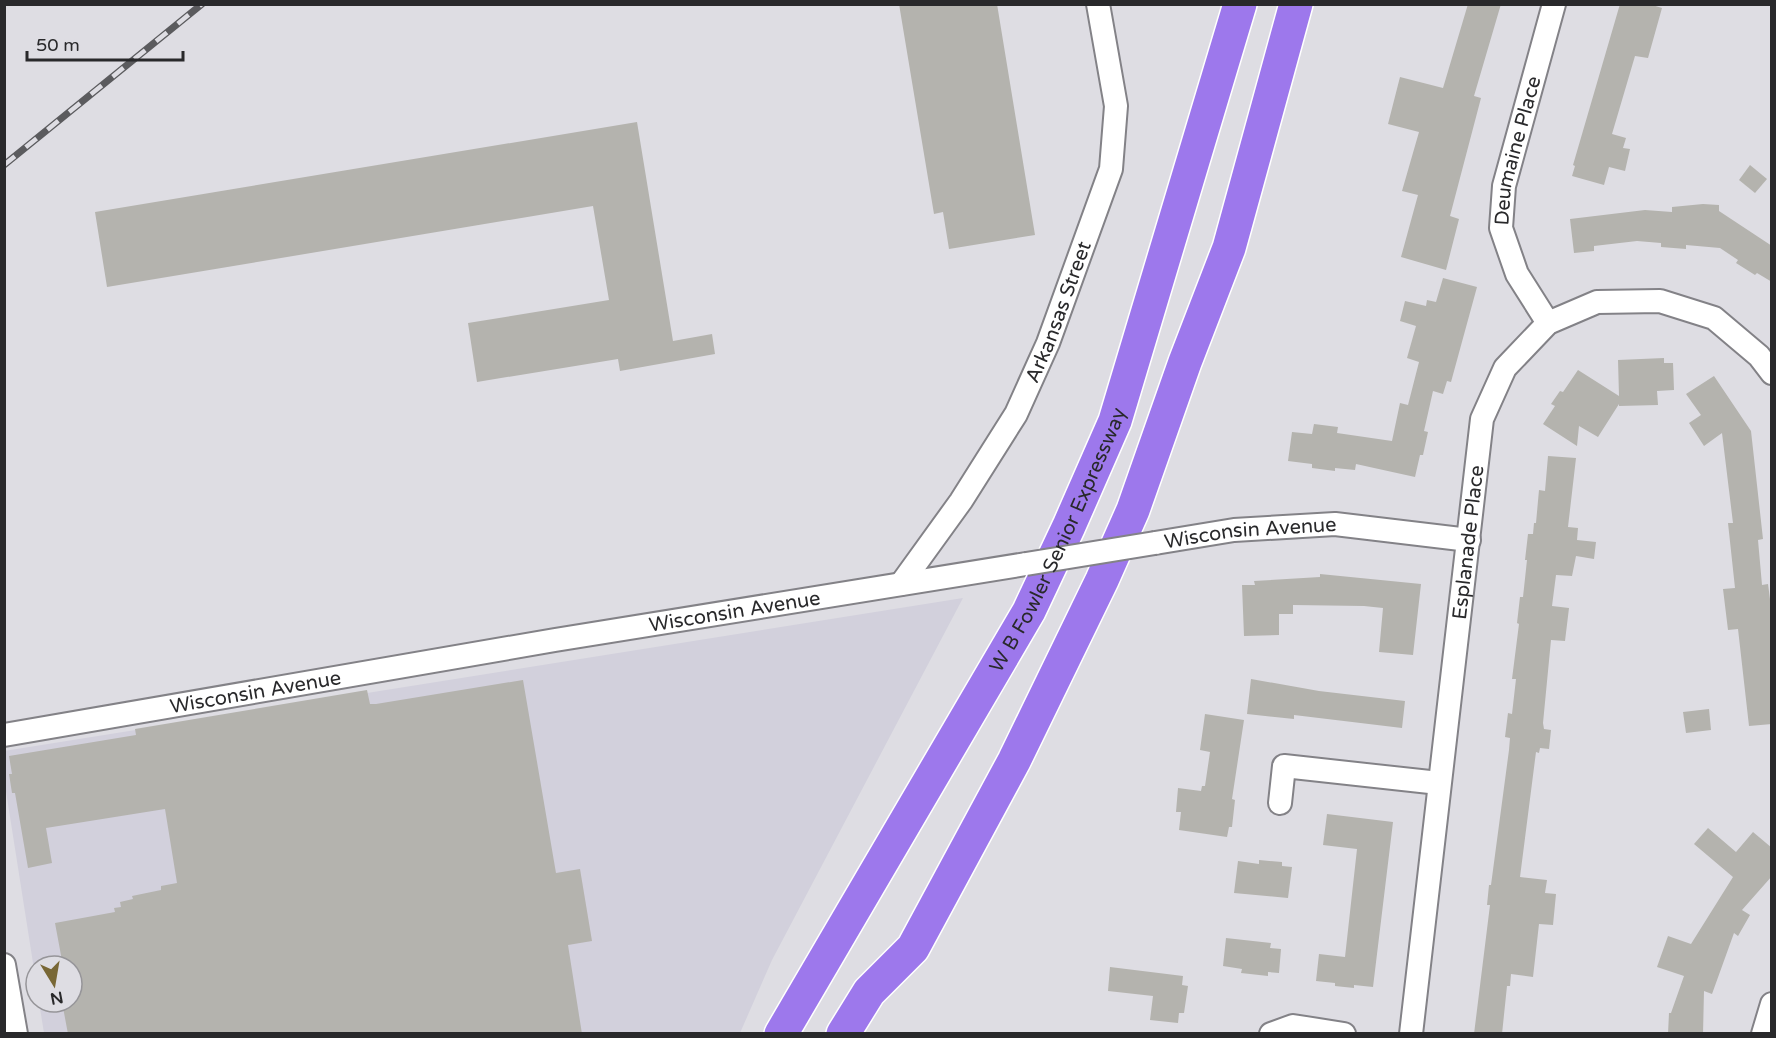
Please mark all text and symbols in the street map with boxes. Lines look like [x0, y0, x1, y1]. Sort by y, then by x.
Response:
scale bar [27, 24, 183, 62]
text: 50 m [36, 34, 80, 56]
street label: Deumaine Place [1490, 73, 1547, 226]
street label: Arkansas Street [1021, 238, 1097, 387]
street label: W B Fowler Senior Expressway [985, 405, 1131, 677]
street label: Esplanade Place [1448, 464, 1490, 621]
street label: Wisconsin Avenue [1162, 513, 1337, 554]
street label: Wisconsin Avenue [647, 586, 822, 638]
street label: Wisconsin Avenue [168, 666, 343, 719]
north arrow [24, 954, 84, 1014]
text: N [48, 987, 65, 1009]

